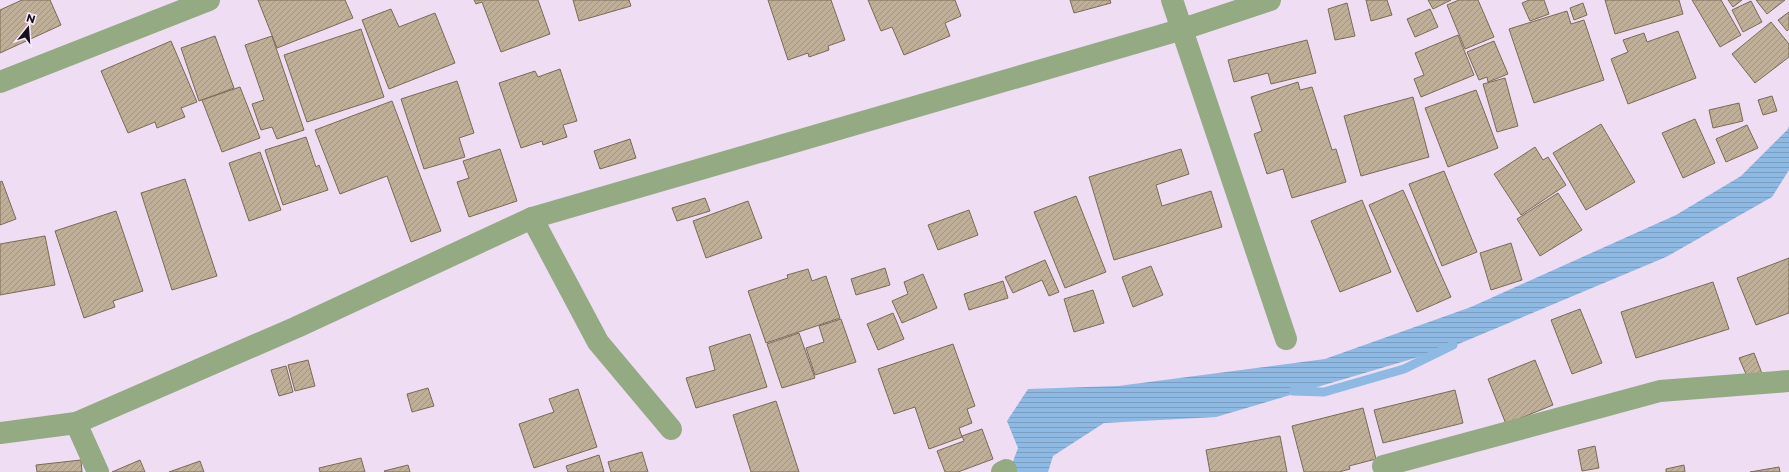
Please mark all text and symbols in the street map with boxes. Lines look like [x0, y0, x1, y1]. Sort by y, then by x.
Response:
north arrow [8, 8, 48, 48]
text: N [25, 10, 37, 26]

